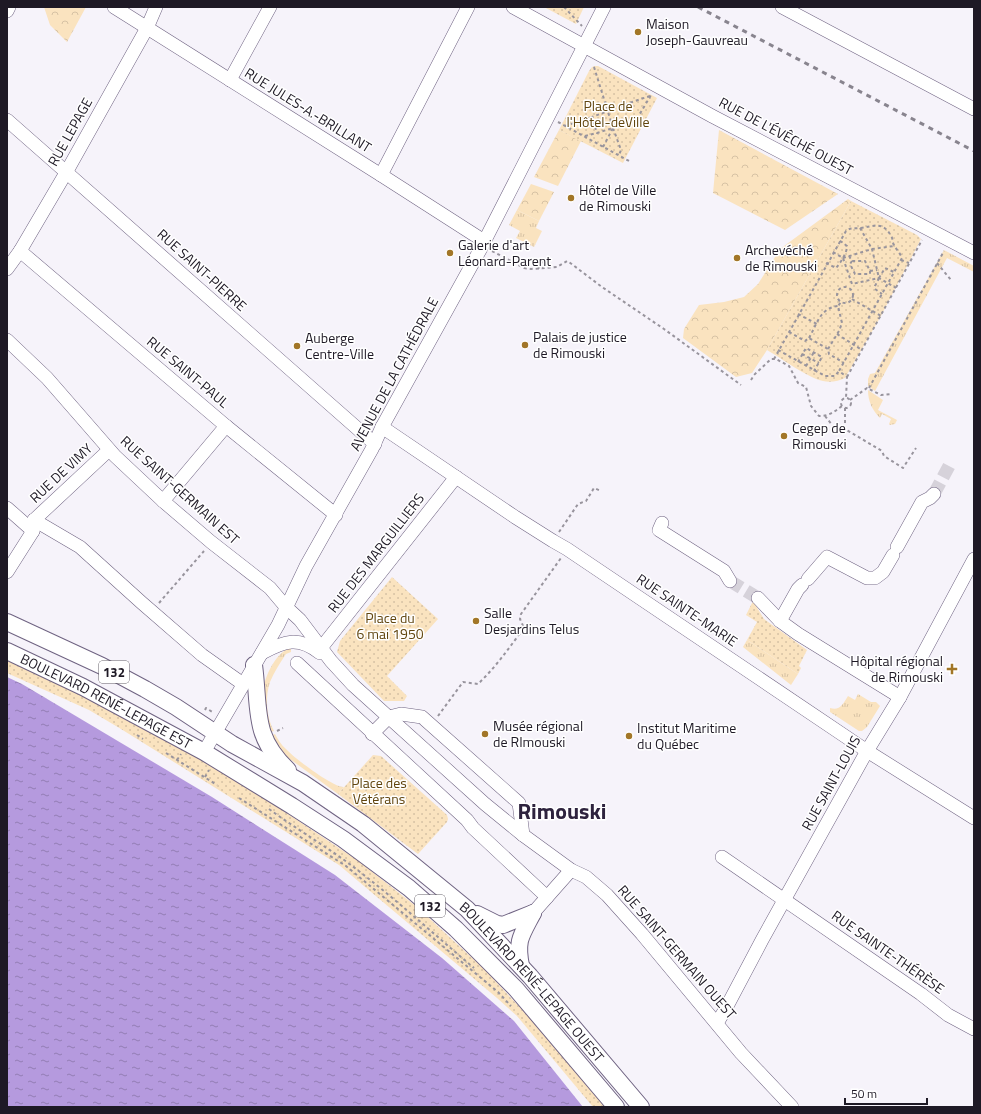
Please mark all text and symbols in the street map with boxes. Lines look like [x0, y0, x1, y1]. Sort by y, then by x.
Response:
place label: Maison Joseph-Gauvreau [646, 13, 748, 50]
marker: Maison Joseph-Gauvreau [633, 27, 643, 37]
street label: RUE JULES-A.-BRILLANT [241, 62, 376, 157]
street label: RUE DE L'ÉVÊCHÉ OUEST [716, 91, 857, 180]
street label: RUE LEPAGE [42, 94, 97, 170]
park label: Place de l'Hôtel-deVille [566, 95, 650, 132]
place label: Hôtel de Ville de Rimouski [579, 179, 656, 216]
marker: Hôtel de Ville de Rimouski [566, 193, 576, 203]
street label: RUE SAINT-PIERRE [153, 224, 252, 316]
place label: Galerie d'art Léonard-Parent [458, 234, 551, 271]
place label: Archevéché de Rimouski [745, 239, 817, 276]
marker: Galerie d'art Léonard-Parent [445, 248, 455, 258]
marker: Archevéché de Rimouski [732, 253, 742, 263]
street label: AVENUE DE LA CATHÉDRALE [344, 293, 443, 454]
place label: Palais de justice de Rimouski [533, 326, 627, 363]
place label: Auberge Centre-Ville [305, 327, 374, 364]
street label: RUE SAINT-PAUL [143, 331, 234, 412]
marker: Palais de justice de Rimouski [520, 340, 530, 350]
marker: Auberge Centre-Ville [292, 341, 302, 351]
place label: Cegep de Rimouski [792, 417, 847, 454]
street label: RUE SAINT-GERMAIN EST [116, 430, 245, 549]
marker: Cegep de Rimouski [779, 431, 789, 441]
street label: RUE DE VIMY [25, 438, 97, 507]
street label: RUE DES MARGUILLIERS [322, 489, 429, 617]
street label: RUE SAINTE-MARIE [632, 568, 742, 651]
place label: Salle Desjardins Telus [484, 602, 579, 639]
park label: Place du 6 mai 1950 [356, 607, 424, 644]
marker: Salle Desjardins Telus [471, 616, 481, 626]
street label: BOULEVARD RENÉ-LEPAGE EST [17, 648, 196, 754]
place label: Hôpital régional de Rimouski [850, 650, 943, 687]
road number: 132 [99, 661, 129, 683]
marker: Hôpital régional de Rimouski [946, 663, 958, 675]
place label: Musée régional de RImouski [493, 715, 583, 752]
place label: Institut Maritime du Québec [637, 717, 736, 754]
marker: Musée régional de RImouski [480, 729, 490, 739]
marker: Institut Maritime du Québec [624, 731, 634, 741]
street label: RUE SAINT-LOUIS [796, 732, 865, 834]
park label: Place des Vétérans [351, 772, 407, 809]
district label: Rimouski [517, 794, 607, 828]
street label: RUE SAINT-GERMAIN OUEST [613, 880, 742, 1024]
road number: 132 [415, 895, 445, 917]
street label: BOULEVARD RENÉ-LEPAGE OUEST [455, 896, 610, 1067]
street label: RUE SAINTE-THÉRÈSE [828, 905, 949, 999]
scale bar [845, 1080, 927, 1106]
text: 50 m [851, 1084, 877, 1103]

